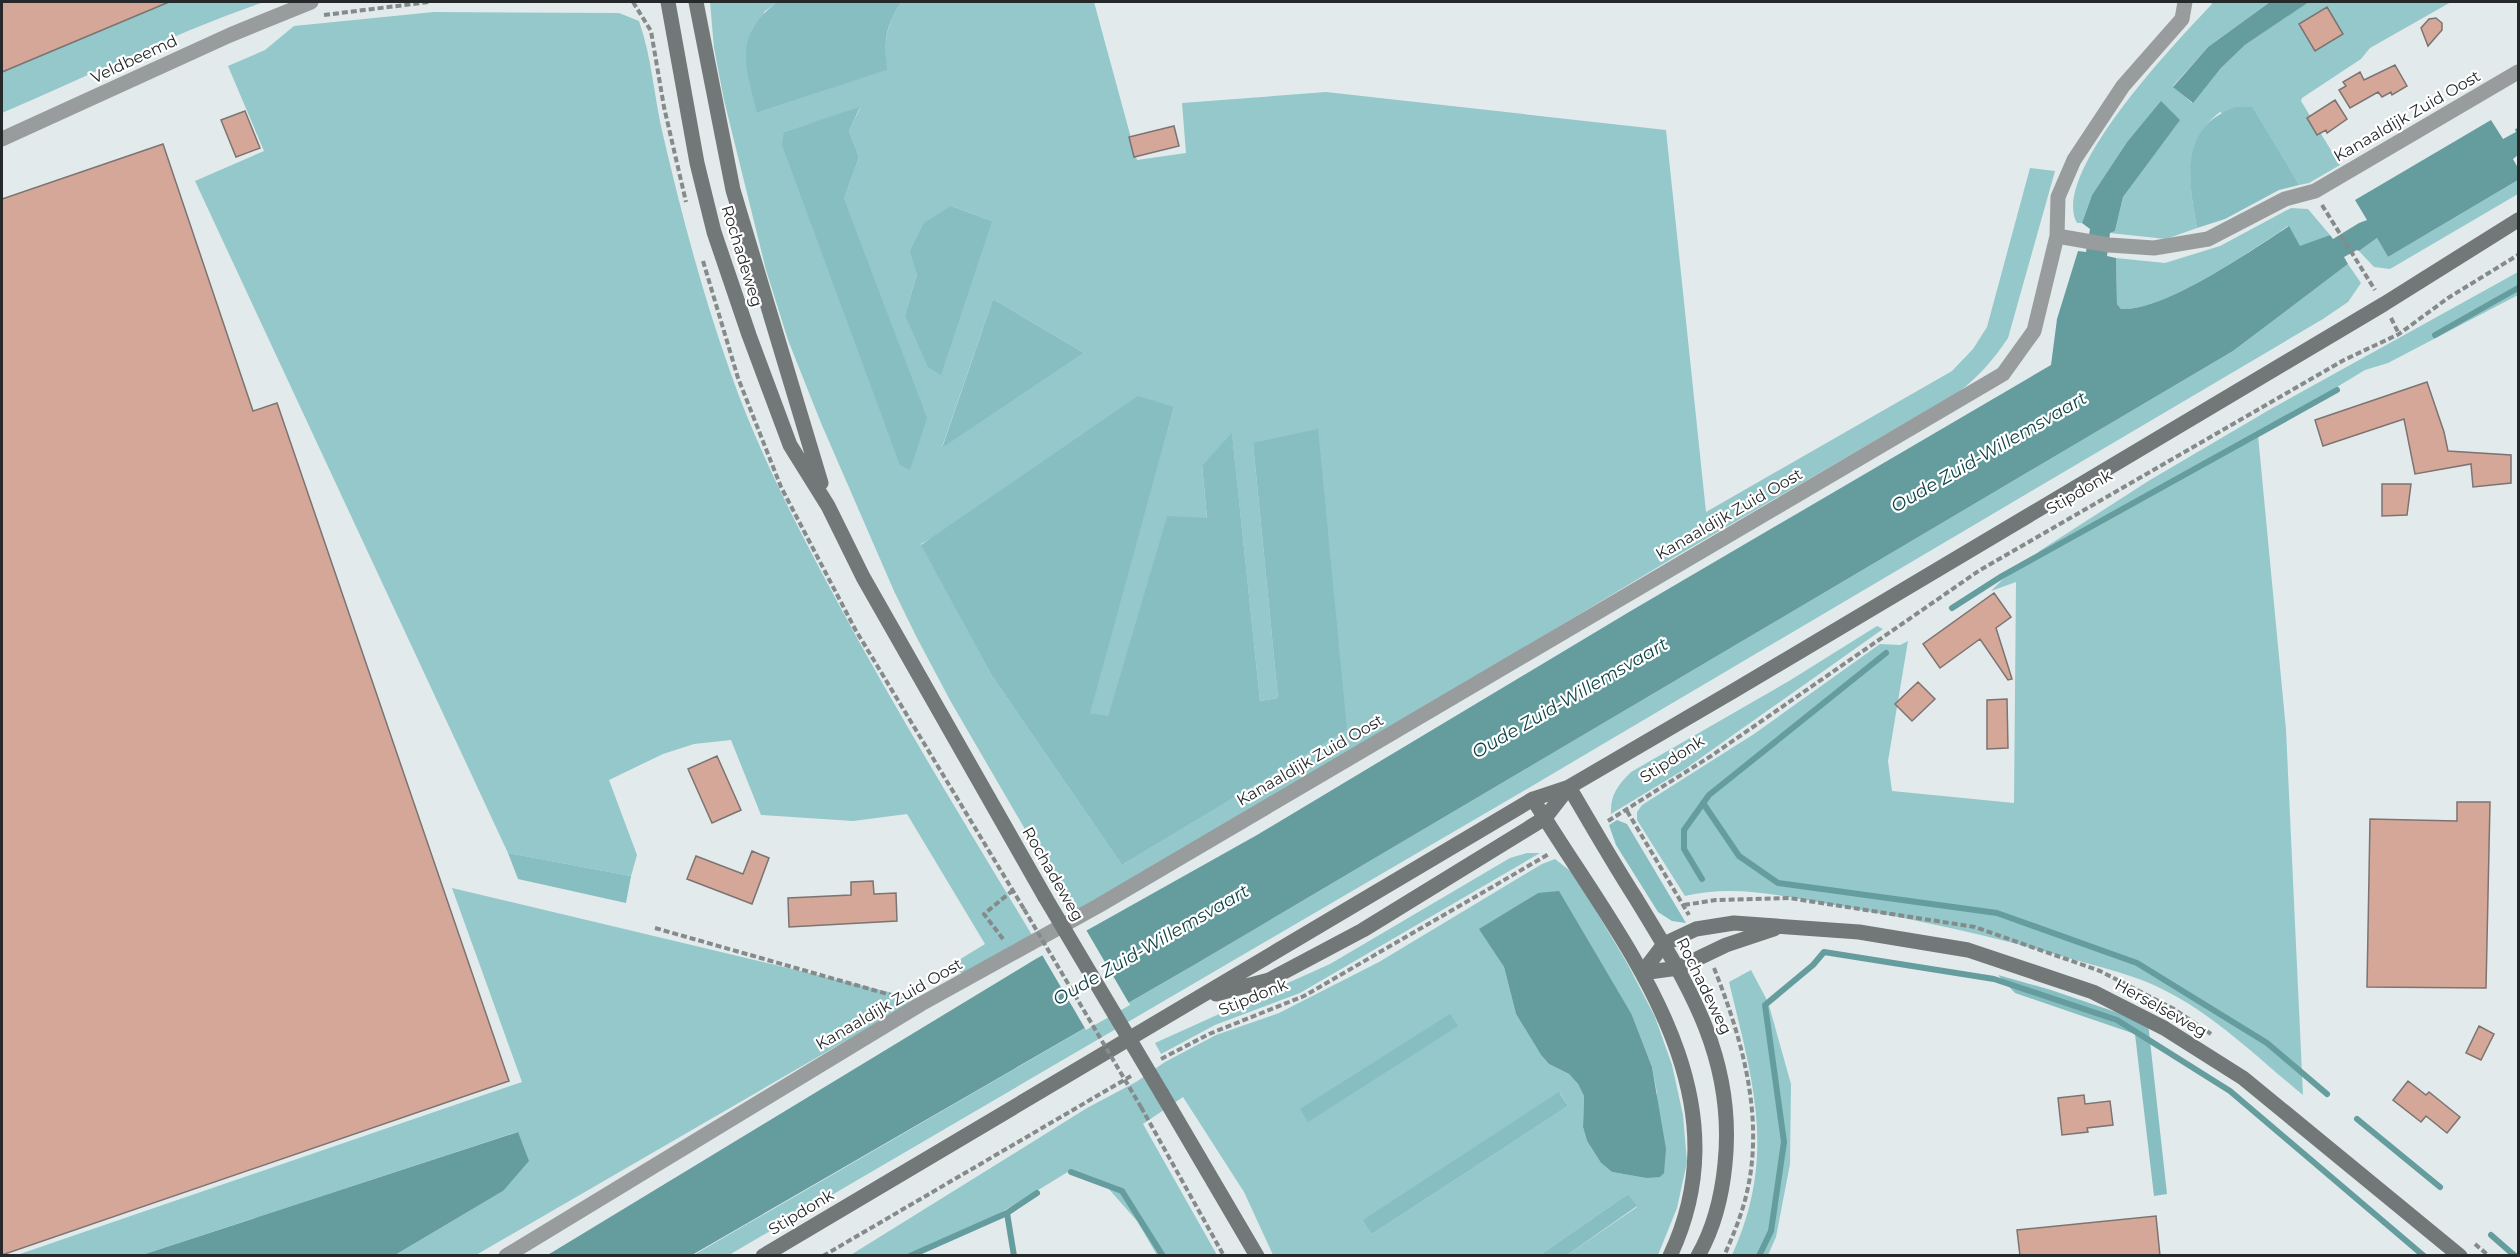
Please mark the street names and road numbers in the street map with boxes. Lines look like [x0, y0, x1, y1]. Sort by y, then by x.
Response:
street label: Veldbeemd [88, 31, 180, 87]
street label: Kanaaldijk Zuid Oost [2330, 66, 2484, 166]
street label: Rochadeweg [717, 203, 767, 309]
street label: Kanaaldijk Zuid Oost [1652, 464, 1806, 564]
street label: Stipdonk [2043, 465, 2116, 518]
street label: Kanaaldijk Zuid Oost [1233, 710, 1387, 810]
street label: Stipdonk [1636, 731, 1708, 787]
street label: Rochadeweg [1018, 824, 1088, 924]
street label: Rochadeweg [1672, 934, 1736, 1038]
street label: Kanaaldijk Zuid Oost [812, 954, 966, 1054]
street label: Stipdonk [1216, 974, 1291, 1019]
street label: Herselseweg [2112, 975, 2210, 1041]
street label: Stipdonk [765, 1185, 837, 1239]

